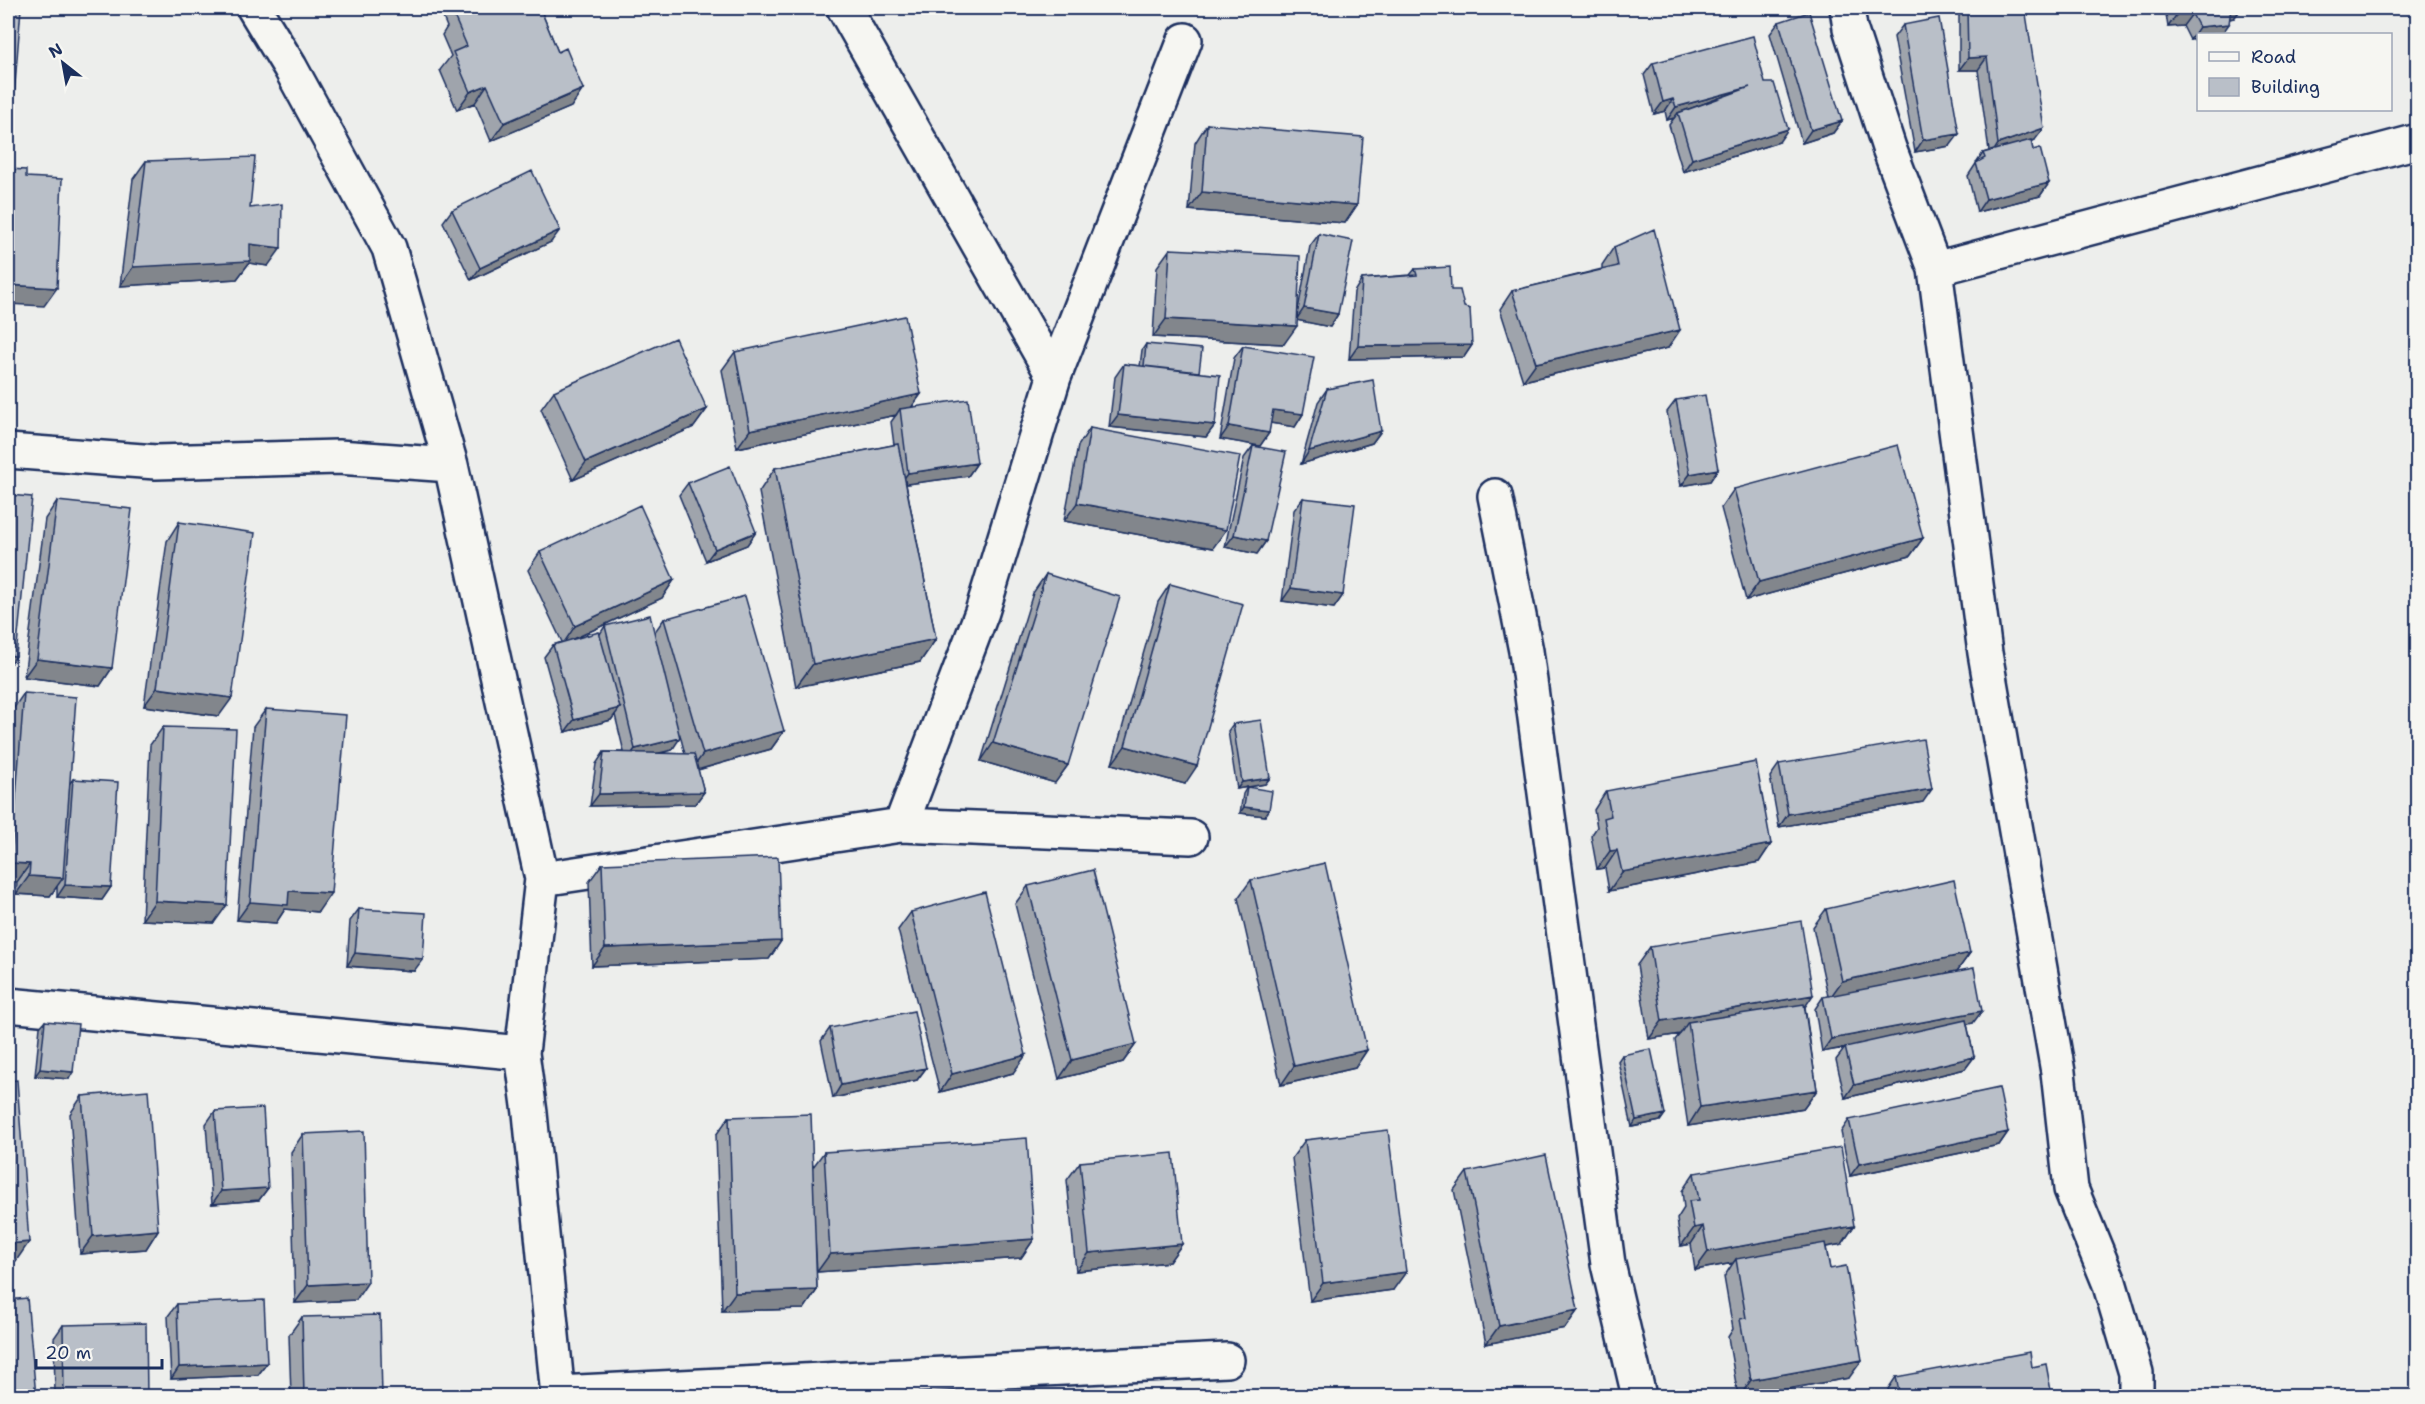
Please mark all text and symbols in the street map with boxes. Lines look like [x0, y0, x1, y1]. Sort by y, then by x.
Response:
north arrow [33, 33, 93, 93]
legend [2197, 33, 2392, 111]
text: N [45, 38, 66, 63]
text: Road [2251, 45, 2296, 69]
text: Building [2251, 75, 2320, 99]
scale bar [36, 1332, 162, 1370]
text: 20 m [45, 1341, 91, 1365]

